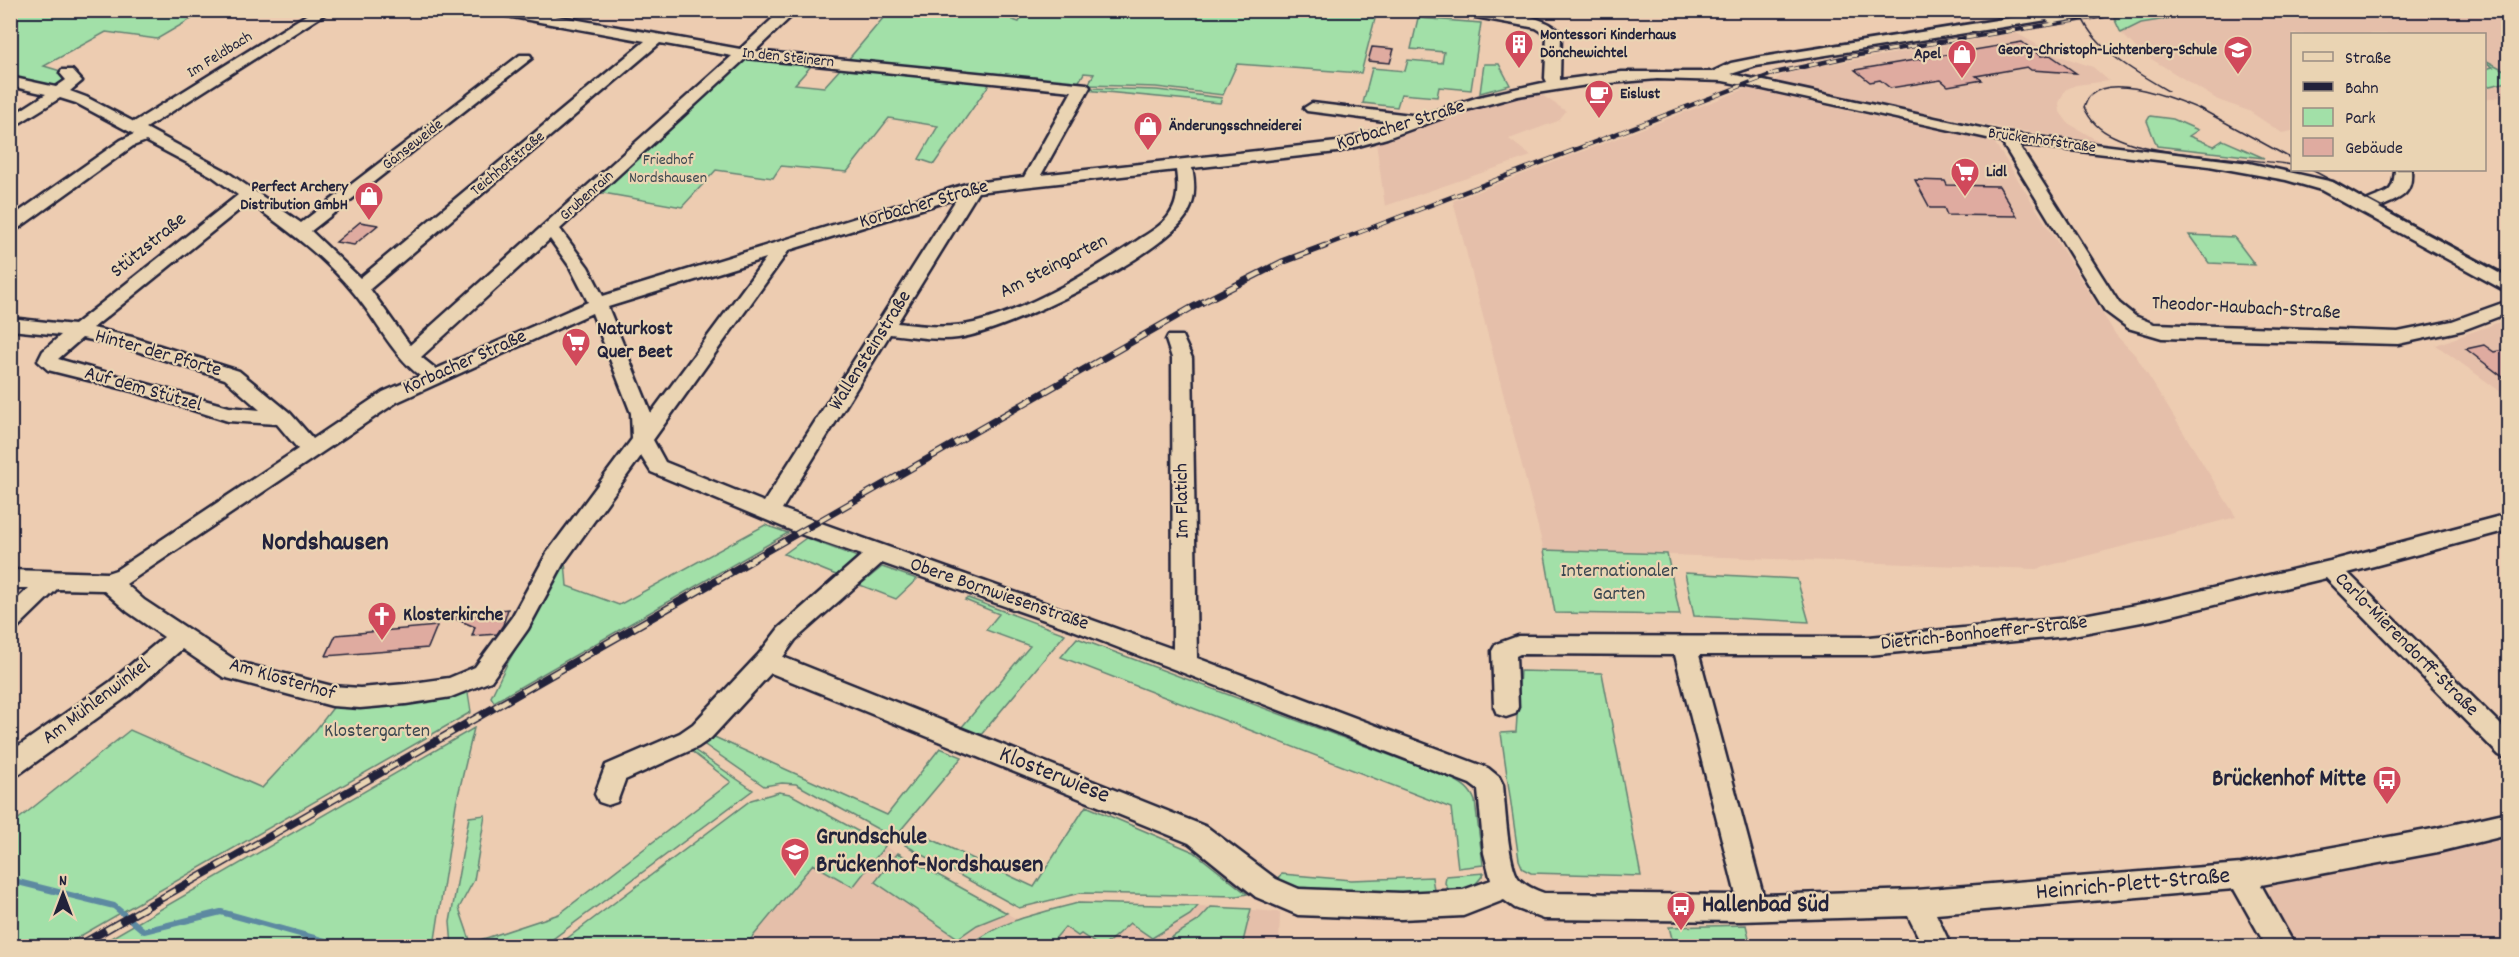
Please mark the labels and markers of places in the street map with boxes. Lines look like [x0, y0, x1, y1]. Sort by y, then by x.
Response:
place label: Montessori Kinderhaus Dönchewichtel [1540, 24, 1677, 65]
building icon: Montessori Kinderhaus Dönchewichtel [1503, 28, 1535, 70]
school or university icon: Georg-Christoph-Lichtenberg-Schule [2222, 34, 2254, 76]
shop icon: Apel [1946, 38, 1978, 80]
place label: Georg-Christoph-Lichtenberg-Schule [1998, 39, 2217, 62]
place label: Apel [1914, 43, 1941, 66]
cafe icon: Eislust [1583, 78, 1615, 120]
place label: Eislust [1620, 83, 1660, 106]
shop icon: Änderungsschneiderei [1132, 110, 1164, 152]
place label: Änderungsschneiderei [1169, 115, 1302, 138]
supermarket icon: Lidl [1949, 156, 1981, 198]
place label: Lidl [1986, 161, 2007, 184]
place label: Perfect Archery Distribution GmbH [240, 176, 350, 217]
shop icon: Perfect Archery Distribution GmbH [353, 180, 385, 222]
place label: Naturkost Quer Beet [597, 316, 673, 367]
supermarket icon: Naturkost Quer Beet [560, 326, 592, 368]
church icon: Klosterkirche [366, 600, 398, 642]
place label: Klosterkirche [403, 602, 503, 630]
place label: Brückenhof Mitte [2212, 763, 2366, 797]
bus stop icon: Brückenhof Mitte [2371, 764, 2403, 806]
place label: Grundschule Brückenhof-Nordshausen [816, 821, 1043, 883]
school or university icon: Grundschule Brückenhof-Nordshausen [779, 836, 811, 878]
place label: Hallenbad Süd [1702, 889, 1829, 923]
bus stop icon: Hallenbad Süd [1665, 890, 1697, 932]

